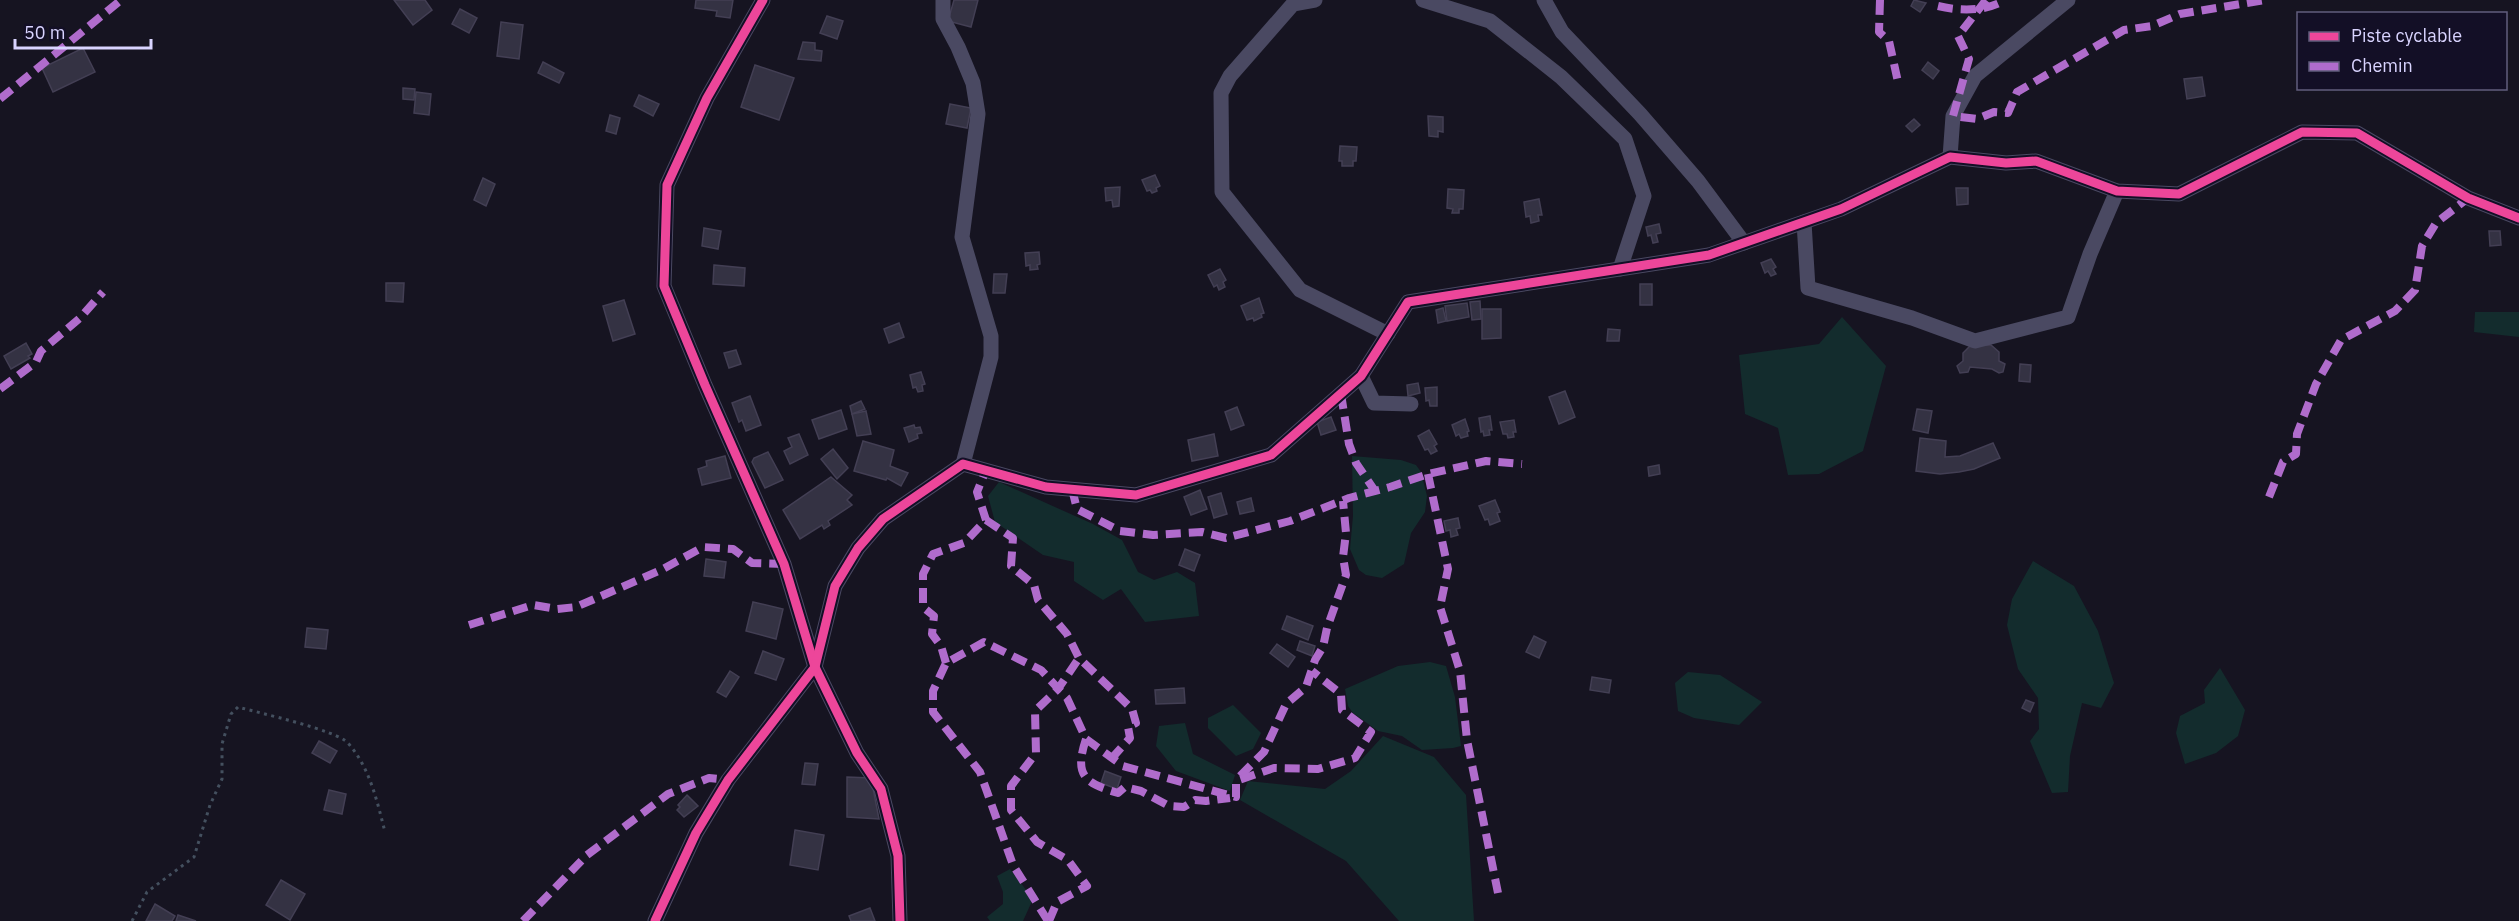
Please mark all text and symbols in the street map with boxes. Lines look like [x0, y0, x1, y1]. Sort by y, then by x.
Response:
scale bar [15, 12, 152, 50]
legend [2297, 12, 2507, 90]
text: 50 m [24, 21, 66, 44]
text: Piste cyclable [2351, 24, 2462, 47]
text: Chemin [2351, 54, 2413, 77]

